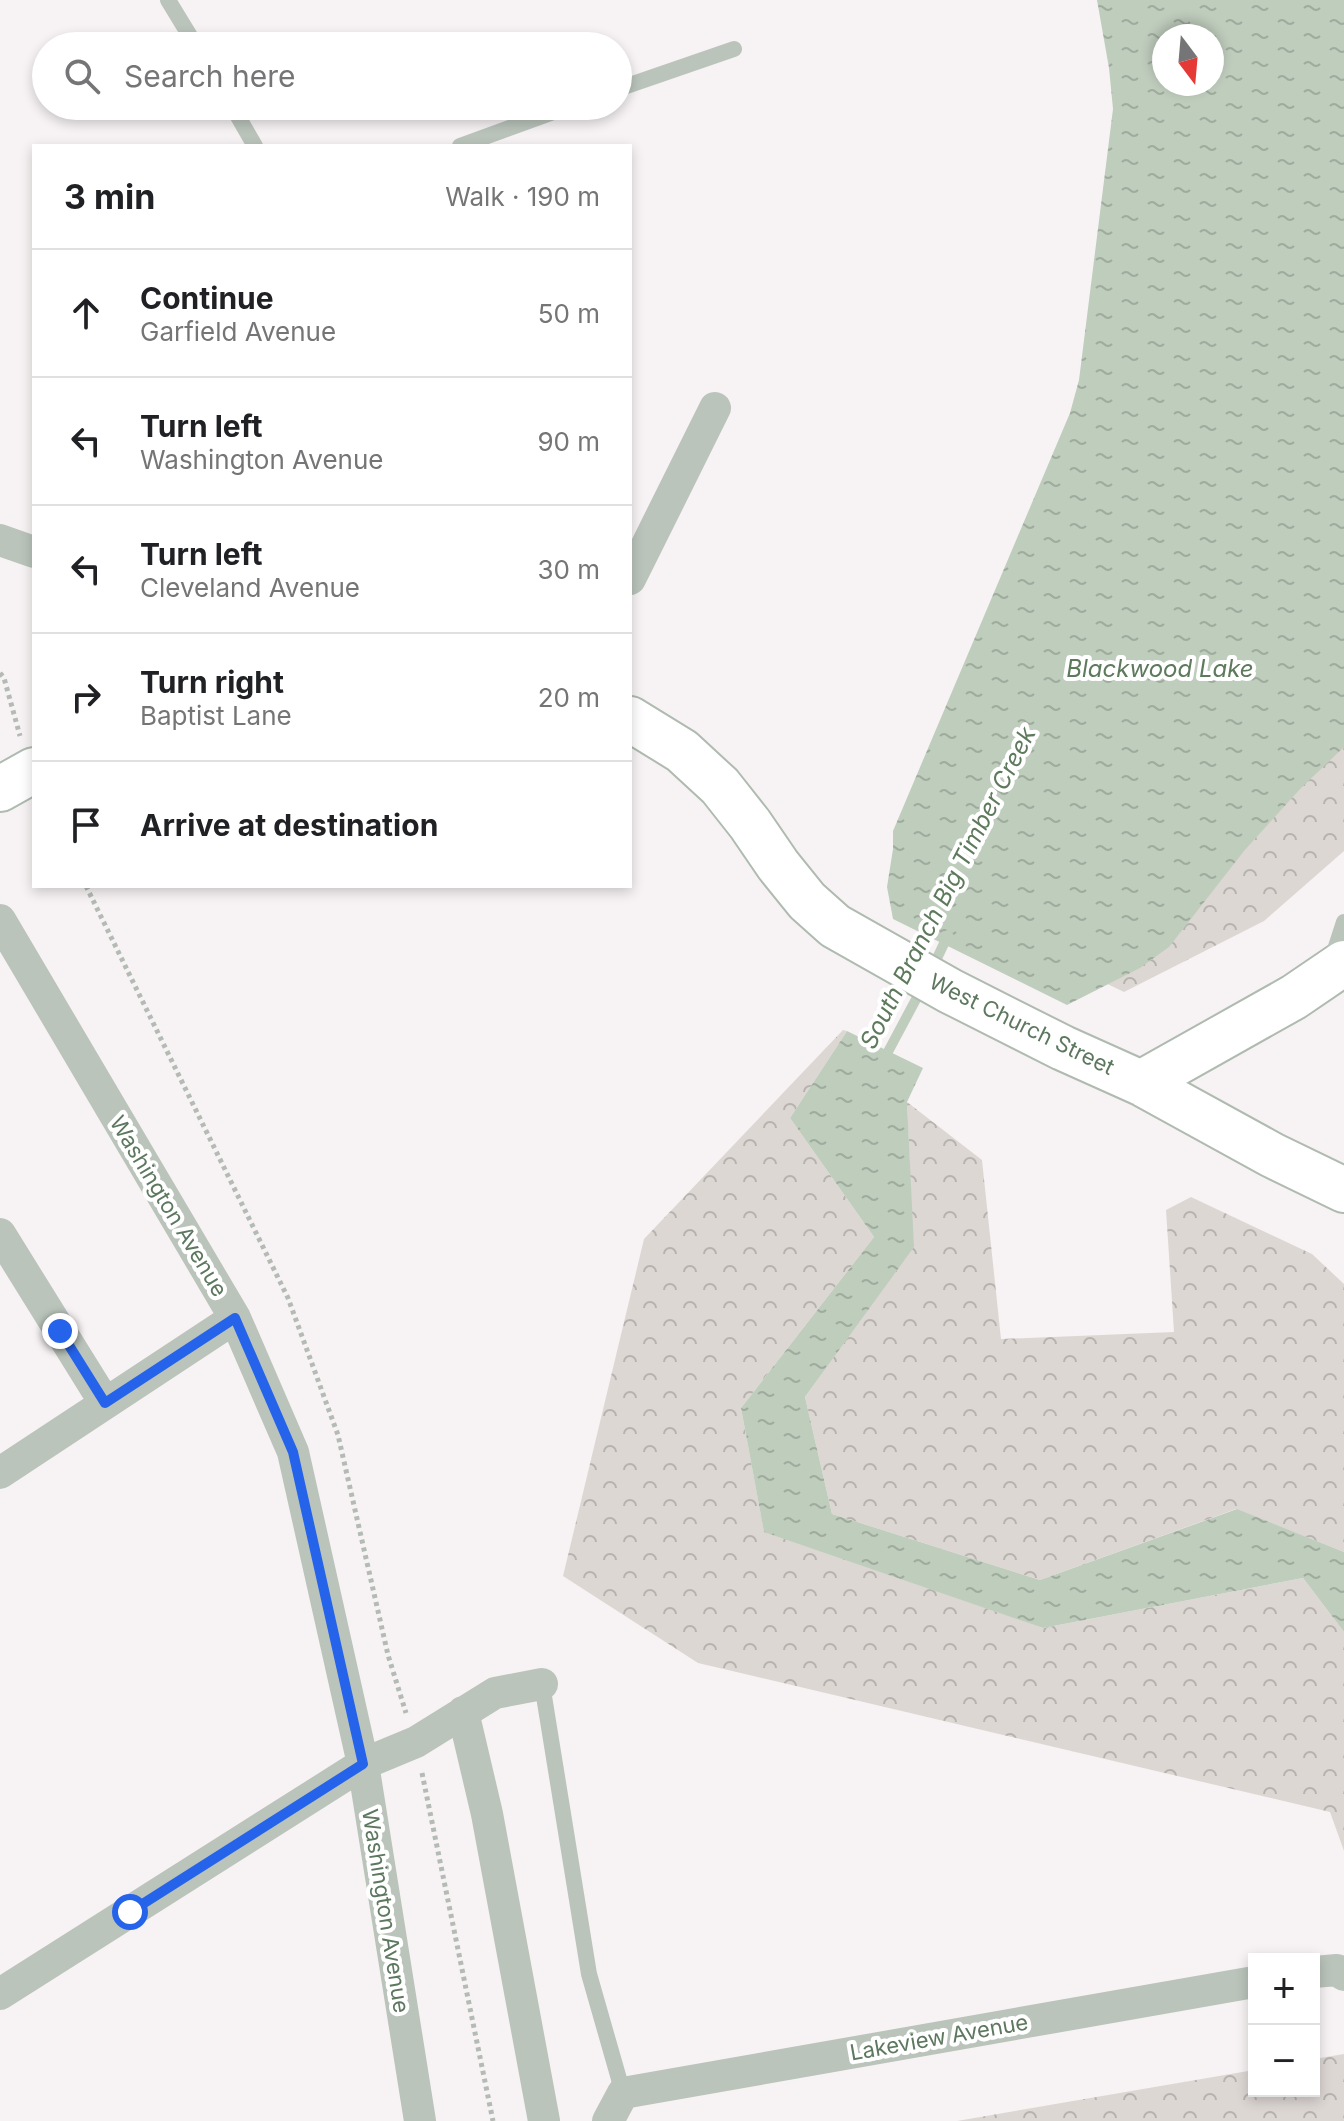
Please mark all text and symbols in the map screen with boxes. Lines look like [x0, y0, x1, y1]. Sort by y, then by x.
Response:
north arrow [1152, 24, 1224, 96]
search box [32, 32, 632, 120]
icon: search [60, 54, 104, 98]
text: Search here [124, 58, 296, 94]
text: 3 min [64, 176, 155, 217]
text: Walk · 190 m [445, 181, 600, 212]
text: Continue [140, 280, 274, 316]
icon: ahead [64, 291, 108, 335]
text: 50 m [538, 298, 600, 329]
text: Garfield Avenue [140, 316, 336, 347]
text: Turn left [140, 408, 262, 444]
icon: left [64, 419, 108, 463]
text: 90 m [537, 426, 600, 457]
text: Washington Avenue [140, 444, 383, 475]
text: Turn left [140, 536, 262, 572]
icon: left [64, 547, 108, 591]
text: 30 m [537, 554, 600, 585]
text: Cleveland Avenue [140, 572, 360, 603]
water label: Blackwood Lake [1066, 654, 1254, 683]
text: Turn right [140, 664, 284, 700]
icon: right [64, 675, 108, 719]
text: 20 m [538, 682, 600, 713]
text: Baptist Lane [140, 700, 292, 731]
water label: South Branch Big Timber Creek [854, 721, 1042, 1054]
icon: arrive [64, 803, 108, 847]
text: Arrive at destination [140, 807, 438, 843]
street label: West Church Street [925, 968, 1119, 1080]
street label: Washington Avenue [105, 1111, 233, 1301]
route end [42, 1313, 78, 1349]
street label: Washington Avenue [357, 1807, 415, 2015]
route start [112, 1894, 148, 1930]
map controls [1248, 1953, 1320, 2097]
button: + [1248, 1953, 1320, 2025]
street label: Lakeview Avenue [848, 2009, 1030, 2065]
button: − [1248, 2025, 1320, 2097]

